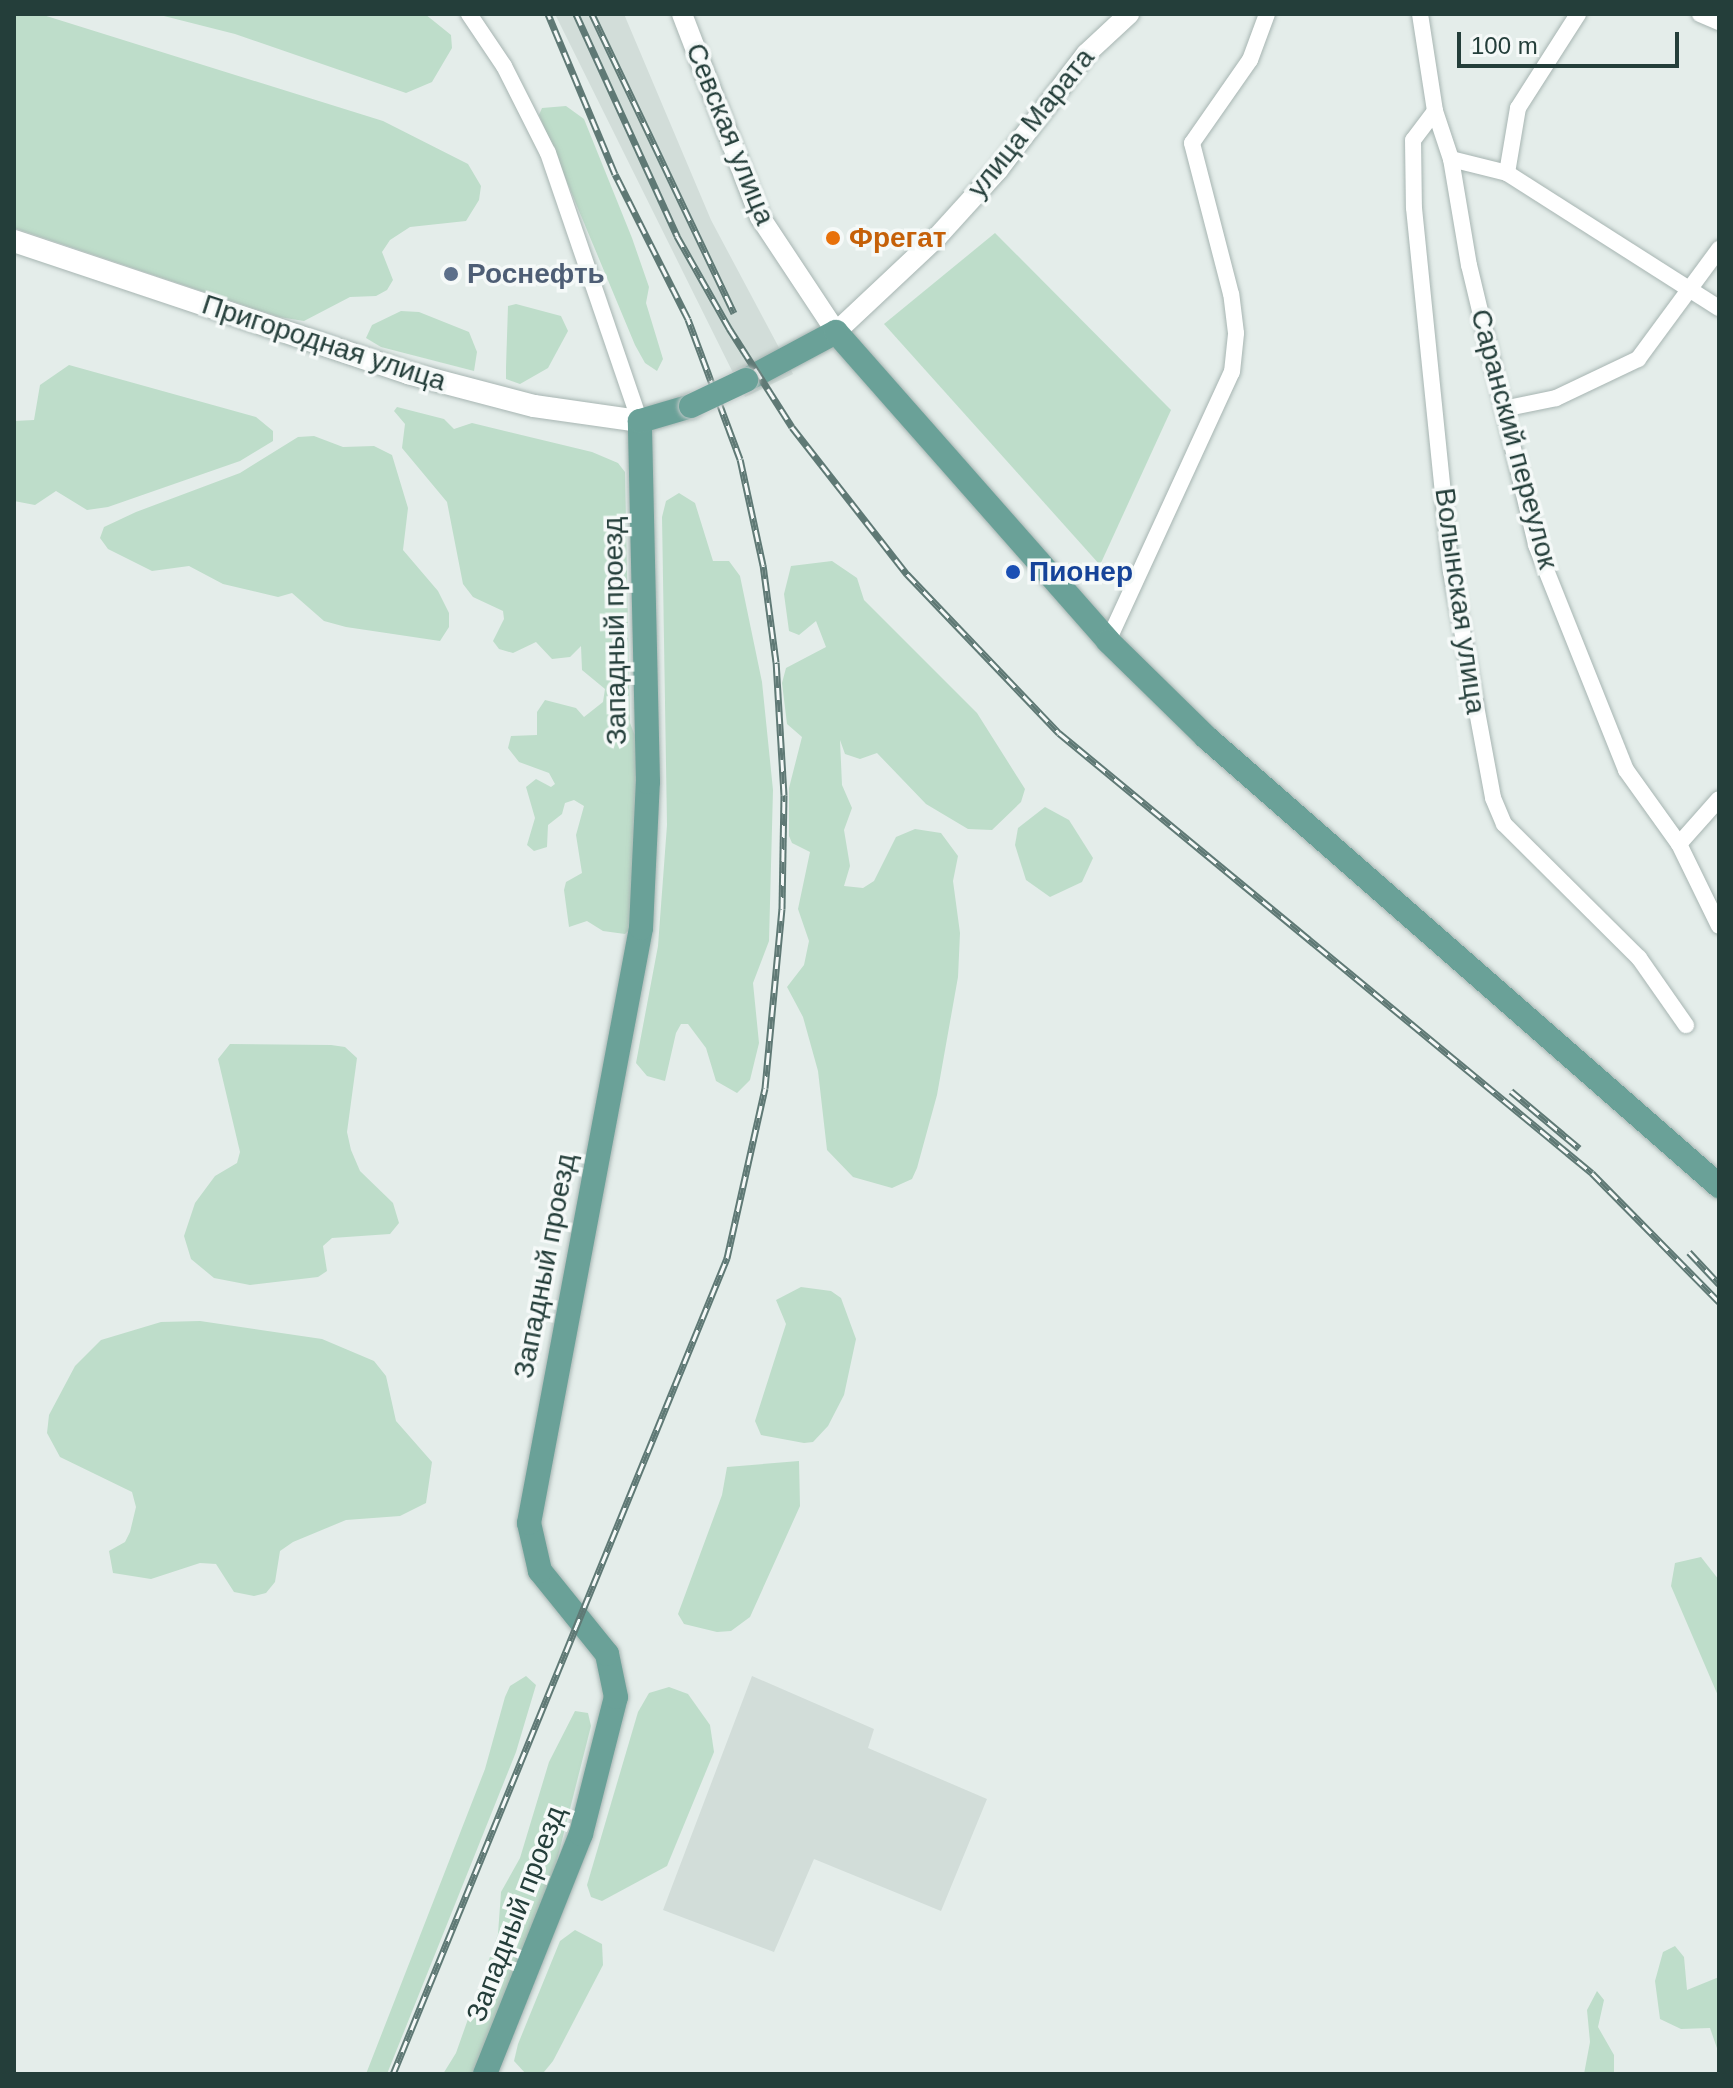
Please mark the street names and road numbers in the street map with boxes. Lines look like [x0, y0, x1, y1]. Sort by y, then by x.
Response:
street label: Севская улица [678, 38, 782, 230]
street label: улица Марата [960, 41, 1102, 205]
street label: Пригородная улица [198, 288, 450, 398]
street label: Саранский переулок [1463, 305, 1565, 573]
street label: Волынская улица [1428, 486, 1492, 716]
street label: Западный проезд [596, 517, 634, 745]
street label: Западный проезд [507, 1151, 583, 1381]
street label: Западный проезд [459, 1801, 573, 2027]

